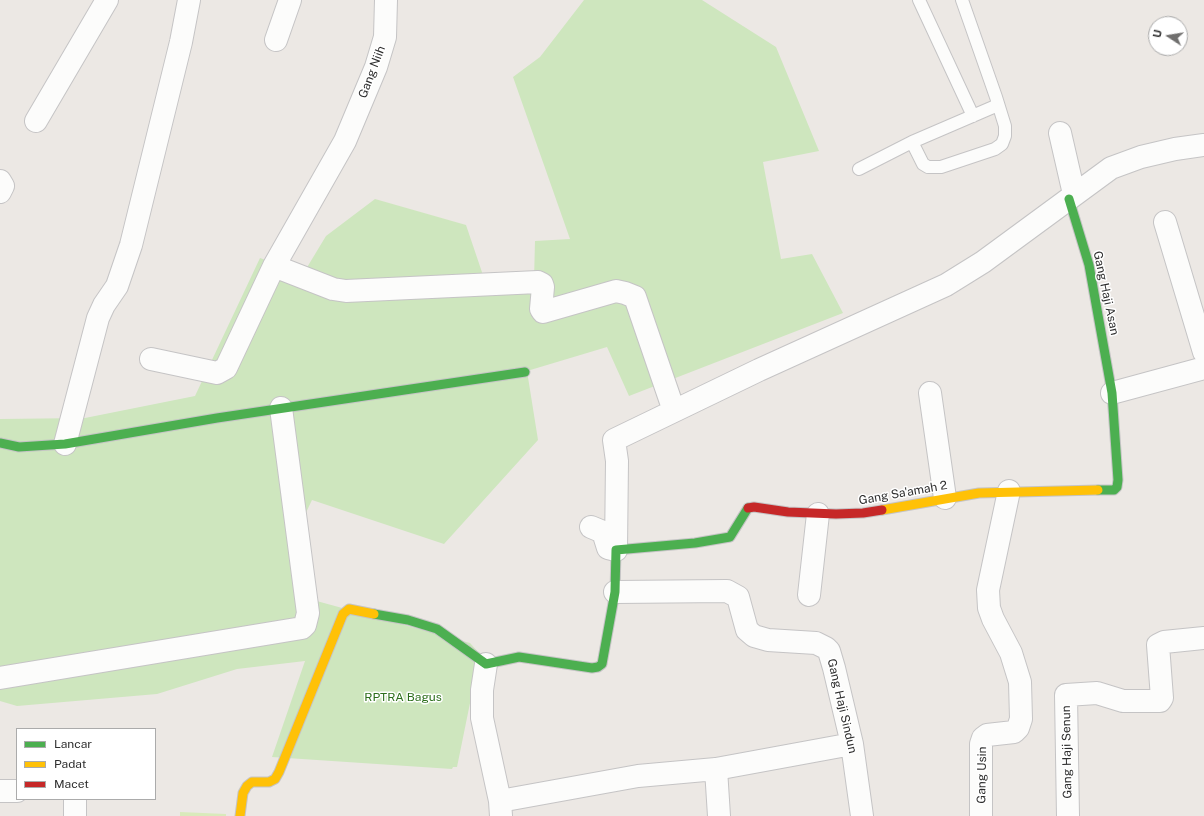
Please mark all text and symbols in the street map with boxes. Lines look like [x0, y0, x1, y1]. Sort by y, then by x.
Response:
north arrow [1148, 16, 1188, 56]
text: U [1151, 29, 1164, 39]
street label: Gang Niih [355, 44, 389, 100]
street label: Gang Haji Asan [1090, 250, 1122, 336]
street label: Gang Sa'amah 2 [858, 478, 948, 508]
street label: Gang Haji Sindun [824, 657, 860, 755]
park label: RPTRA Bagus [364, 690, 442, 704]
street label: Gang Haji Senun [1059, 705, 1075, 799]
legend [16, 728, 156, 800]
text: Lancar [54, 737, 92, 751]
street label: Gang Usin [974, 746, 990, 804]
text: Padat [54, 757, 86, 771]
text: Macet [54, 777, 89, 791]

